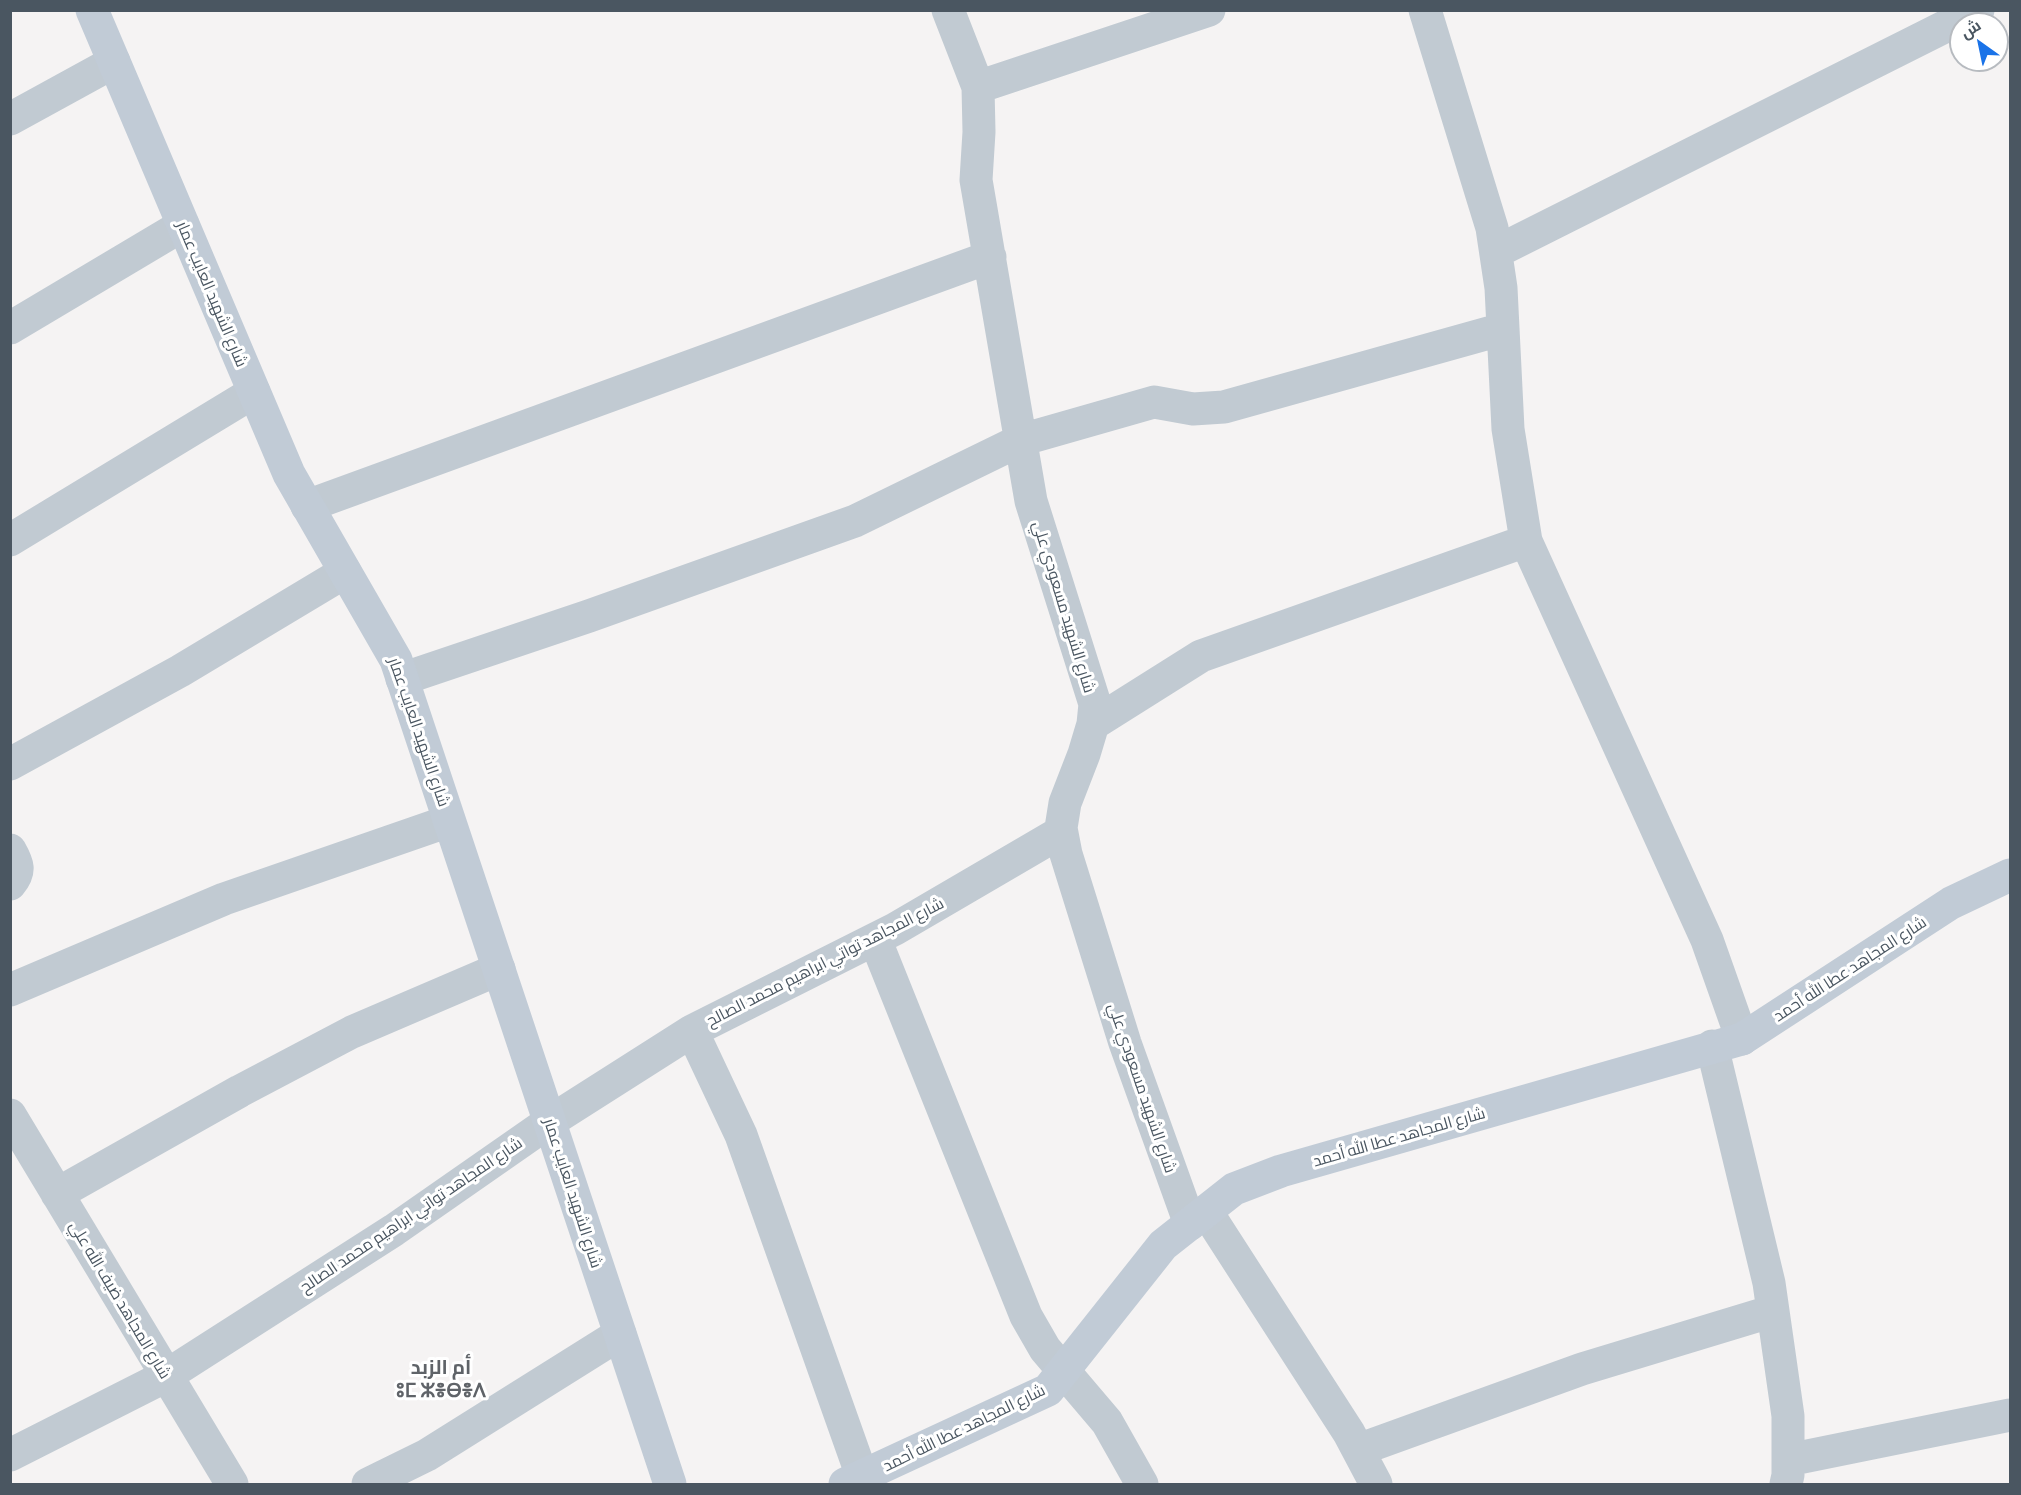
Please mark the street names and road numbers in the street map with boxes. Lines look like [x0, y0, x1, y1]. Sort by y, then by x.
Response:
street label: شارع الشهيد العايب عمار [173, 218, 251, 370]
street label: شارع الشهيد مسعودي علي [1029, 519, 1099, 695]
street label: شارع الشهيد العايب عمار [384, 655, 454, 809]
street label: شارع المجاهد تواتي ابراهيم محمد الصالح [703, 893, 947, 1031]
street label: شارع المجاهد عطا الله أحمد [1770, 912, 1930, 1026]
street label: شارع الشهيد مسعودي علي [1104, 1001, 1180, 1175]
street label: شارع المجاهد عطا الله أحمد [1311, 1103, 1487, 1171]
street label: شارع الشهيد العايب عمار [540, 1116, 606, 1270]
street label: شارع المجاهد تواتي ابراهيم محمد الصالح [296, 1133, 526, 1297]
street label: شارع المجاهد ضيف الله علي [65, 1218, 175, 1382]
street label: شارع المجاهد عطا الله أحمد [880, 1380, 1048, 1476]

